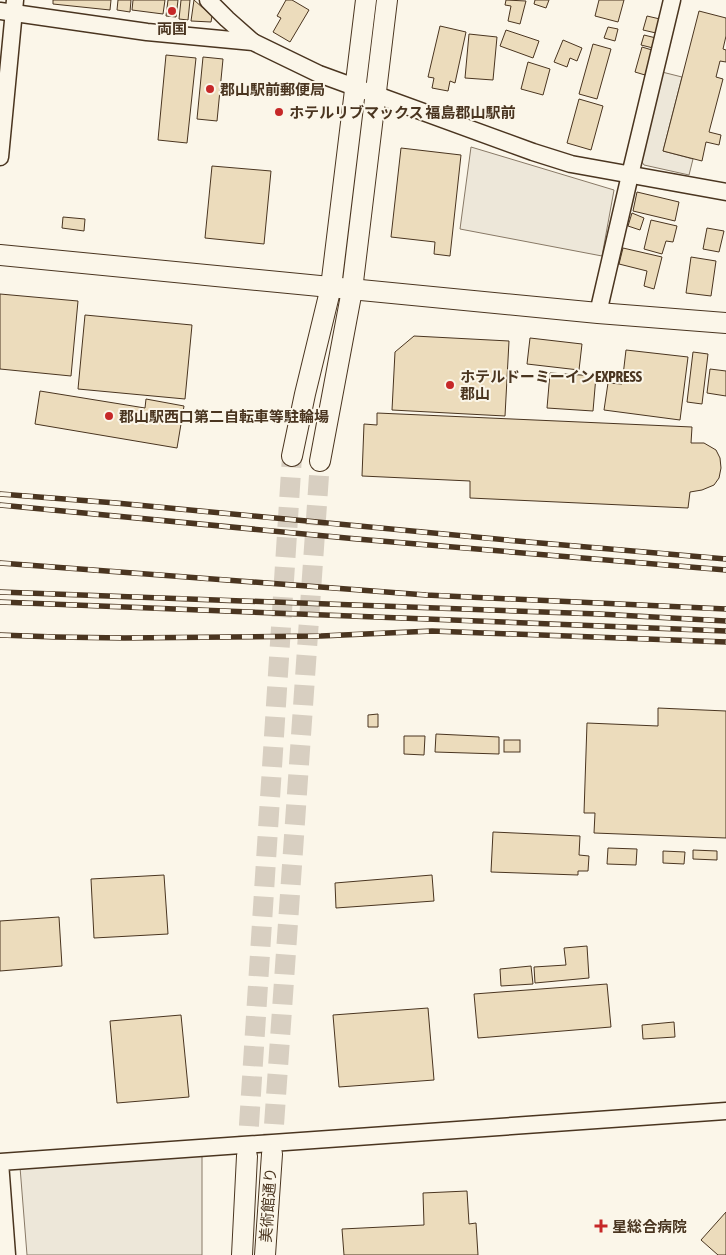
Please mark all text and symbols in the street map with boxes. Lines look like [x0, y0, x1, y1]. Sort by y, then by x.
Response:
marker: 両国 [166, 5, 178, 17]
place label: 両国 [157, 20, 187, 37]
place label: 郡山駅前郵便局 [220, 81, 325, 98]
marker: 郡山駅前郵便局 [204, 83, 216, 95]
place label: ホテルリブマックス 福島郡山駅前 [289, 104, 516, 121]
marker: ホテルリブマックス 福島郡山駅前 [273, 106, 285, 118]
place label: ホテルドーミーインEXPRESS 郡山 [460, 368, 643, 402]
marker: ホテルドーミーインEXPRESS 郡山 [444, 379, 456, 391]
place label: 郡山駅西口第二自転車等駐輪場 [119, 408, 329, 425]
marker: 郡山駅西口第二自転車等駐輪場 [103, 410, 115, 422]
street label: 美術館通り [257, 1167, 279, 1243]
place label: 星総合病院 [612, 1218, 687, 1235]
marker: 星総合病院 [594, 1219, 608, 1233]

